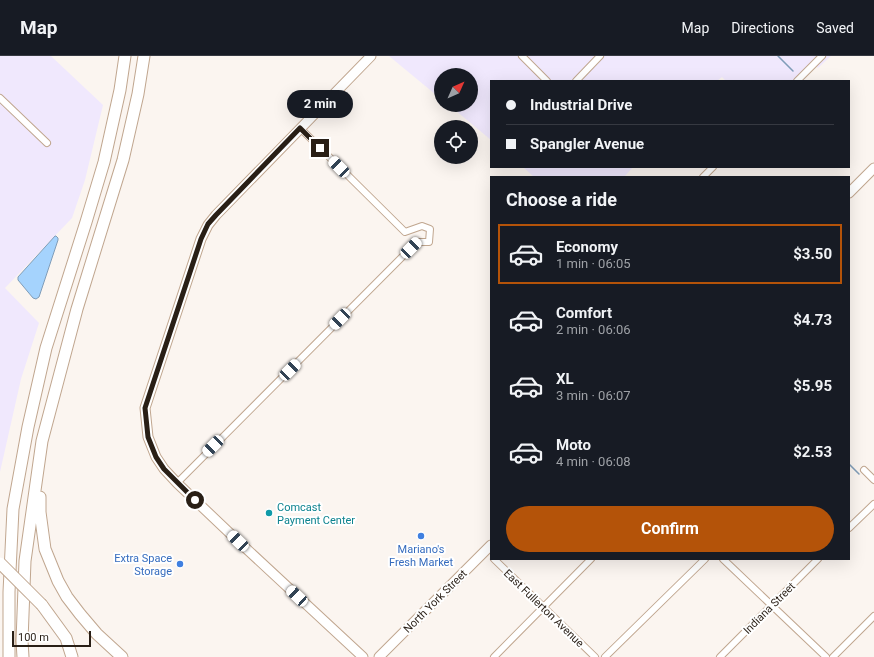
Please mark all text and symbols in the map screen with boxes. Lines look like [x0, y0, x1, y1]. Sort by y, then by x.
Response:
text: Map [20, 16, 58, 39]
text: Map [682, 20, 709, 36]
text: Directions [731, 20, 794, 36]
text: Saved [816, 20, 854, 36]
north arrow [434, 68, 478, 112]
map controls [434, 68, 478, 164]
callout: 2 min [287, 90, 353, 118]
text: 2 min [304, 96, 336, 111]
text: Industrial Drive [530, 96, 632, 114]
button: locate [434, 120, 478, 164]
text: Spangler Avenue [530, 135, 644, 153]
route end [311, 139, 329, 157]
car [326, 154, 352, 180]
text: Choose a ride [506, 189, 617, 210]
car [398, 235, 424, 261]
icon: car [508, 236, 544, 272]
text: Economy [556, 238, 618, 256]
text: $3.50 [793, 245, 832, 263]
text: 1 min · 06:05 [556, 256, 631, 271]
icon: car [508, 302, 544, 338]
text: Comfort [556, 304, 612, 322]
car [327, 306, 353, 332]
text: $4.73 [793, 311, 832, 329]
text: 2 min · 06:06 [556, 322, 631, 337]
car [277, 357, 303, 383]
icon: car [508, 368, 544, 404]
text: XL [556, 370, 574, 388]
text: $5.95 [793, 377, 832, 395]
text: 3 min · 06:07 [556, 388, 631, 403]
car [200, 433, 226, 459]
icon: car [508, 434, 544, 470]
text: Moto [556, 436, 591, 454]
text: $2.53 [793, 443, 832, 461]
text: 4 min · 06:08 [556, 454, 631, 469]
route start [186, 491, 204, 509]
place label: Comcast Payment Center [277, 501, 355, 527]
button: Confirm [506, 506, 834, 552]
marker: Comcast Payment Center [264, 508, 274, 518]
car [225, 528, 251, 554]
marker: Mariano's Fresh Market [416, 531, 426, 541]
place label: Mariano's Fresh Market [389, 543, 453, 569]
place label: Extra Space Storage [114, 552, 172, 578]
marker: Extra Space Storage [175, 559, 185, 569]
street label: North York Street [401, 567, 470, 636]
street label: East Fullerton Avenue [501, 567, 586, 650]
street label: Indiana Street [741, 580, 798, 637]
car [284, 583, 310, 609]
scale bar [12, 629, 91, 648]
text: 100 m [18, 631, 49, 644]

